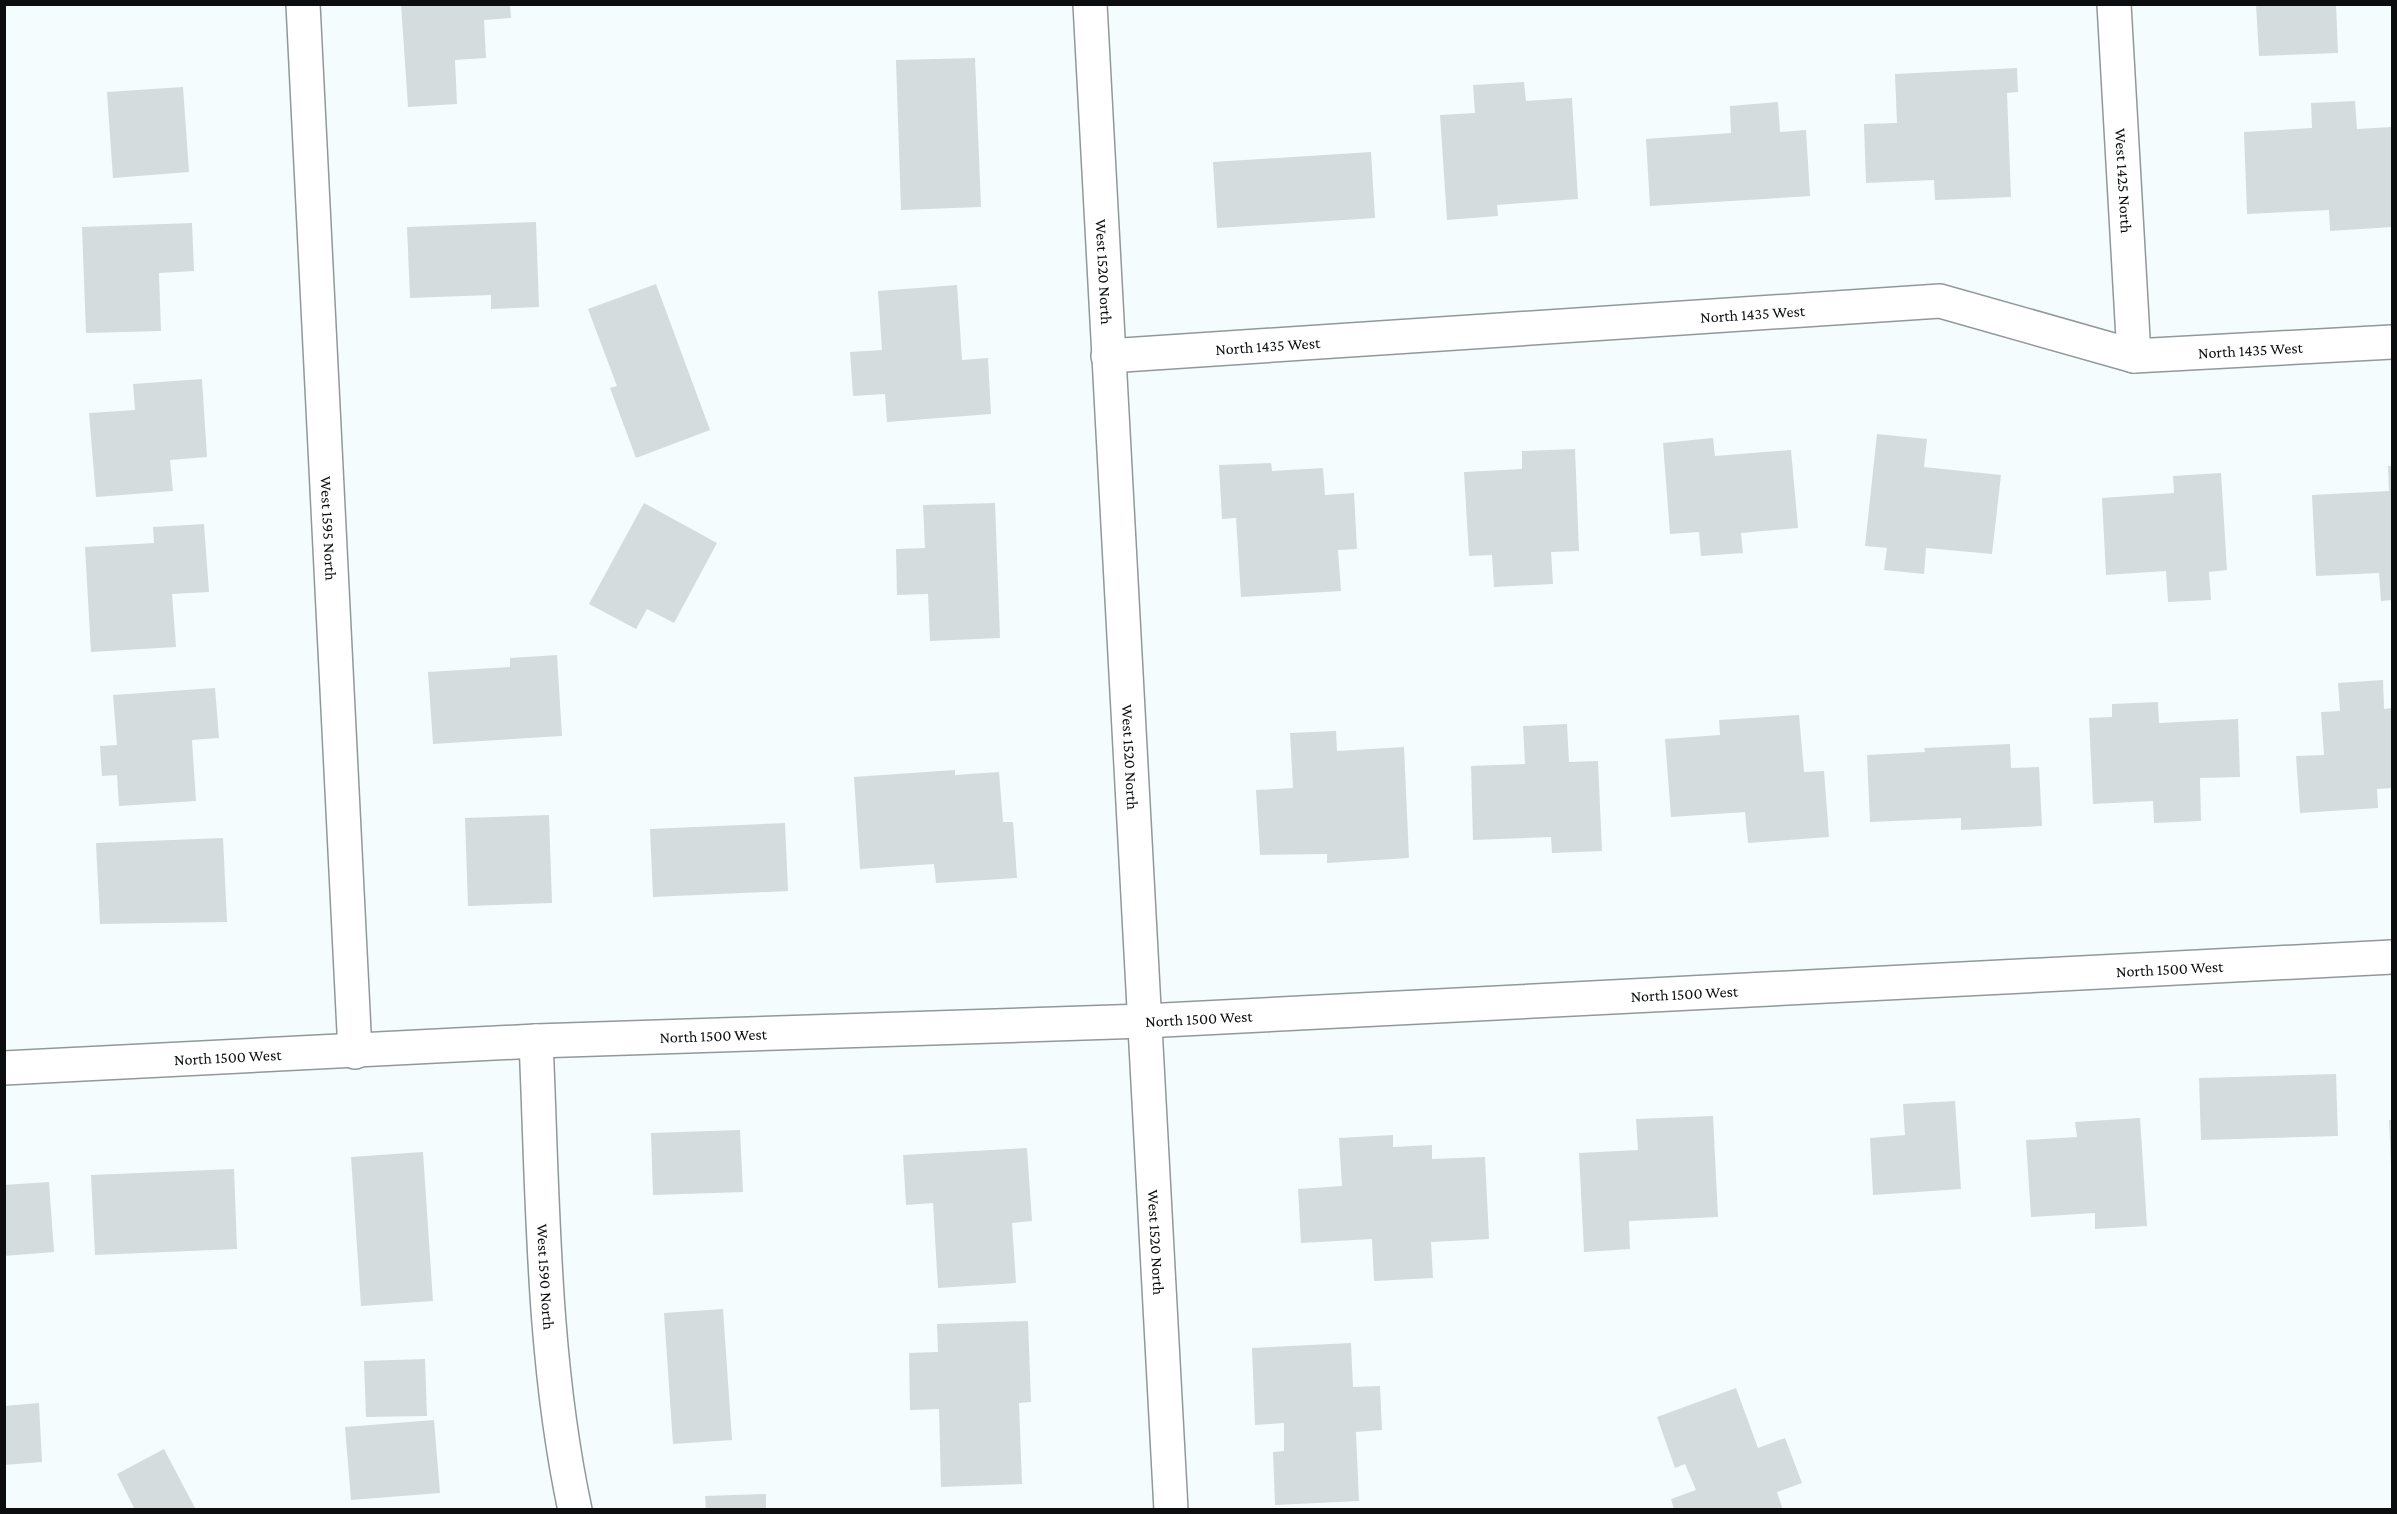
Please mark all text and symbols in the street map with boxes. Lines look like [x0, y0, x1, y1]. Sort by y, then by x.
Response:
street label: West 1425 North [2112, 128, 2135, 234]
street label: West 1520 North [1093, 218, 1115, 325]
street label: North 1435 West [1700, 302, 1806, 326]
street label: North 1435 West [1215, 334, 1321, 358]
street label: North 1435 West [2197, 339, 2304, 362]
street label: West 1595 North [317, 476, 340, 581]
street label: West 1520 North [1119, 704, 1141, 811]
street label: North 1500 West [2116, 958, 2224, 980]
street label: North 1500 West [1630, 983, 1739, 1005]
street label: North 1500 West [1145, 1007, 1254, 1030]
street label: North 1500 West [659, 1025, 768, 1046]
street label: North 1500 West [174, 1046, 283, 1068]
street label: West 1520 North [1145, 1189, 1167, 1296]
street label: West 1590 North [534, 1223, 558, 1331]

